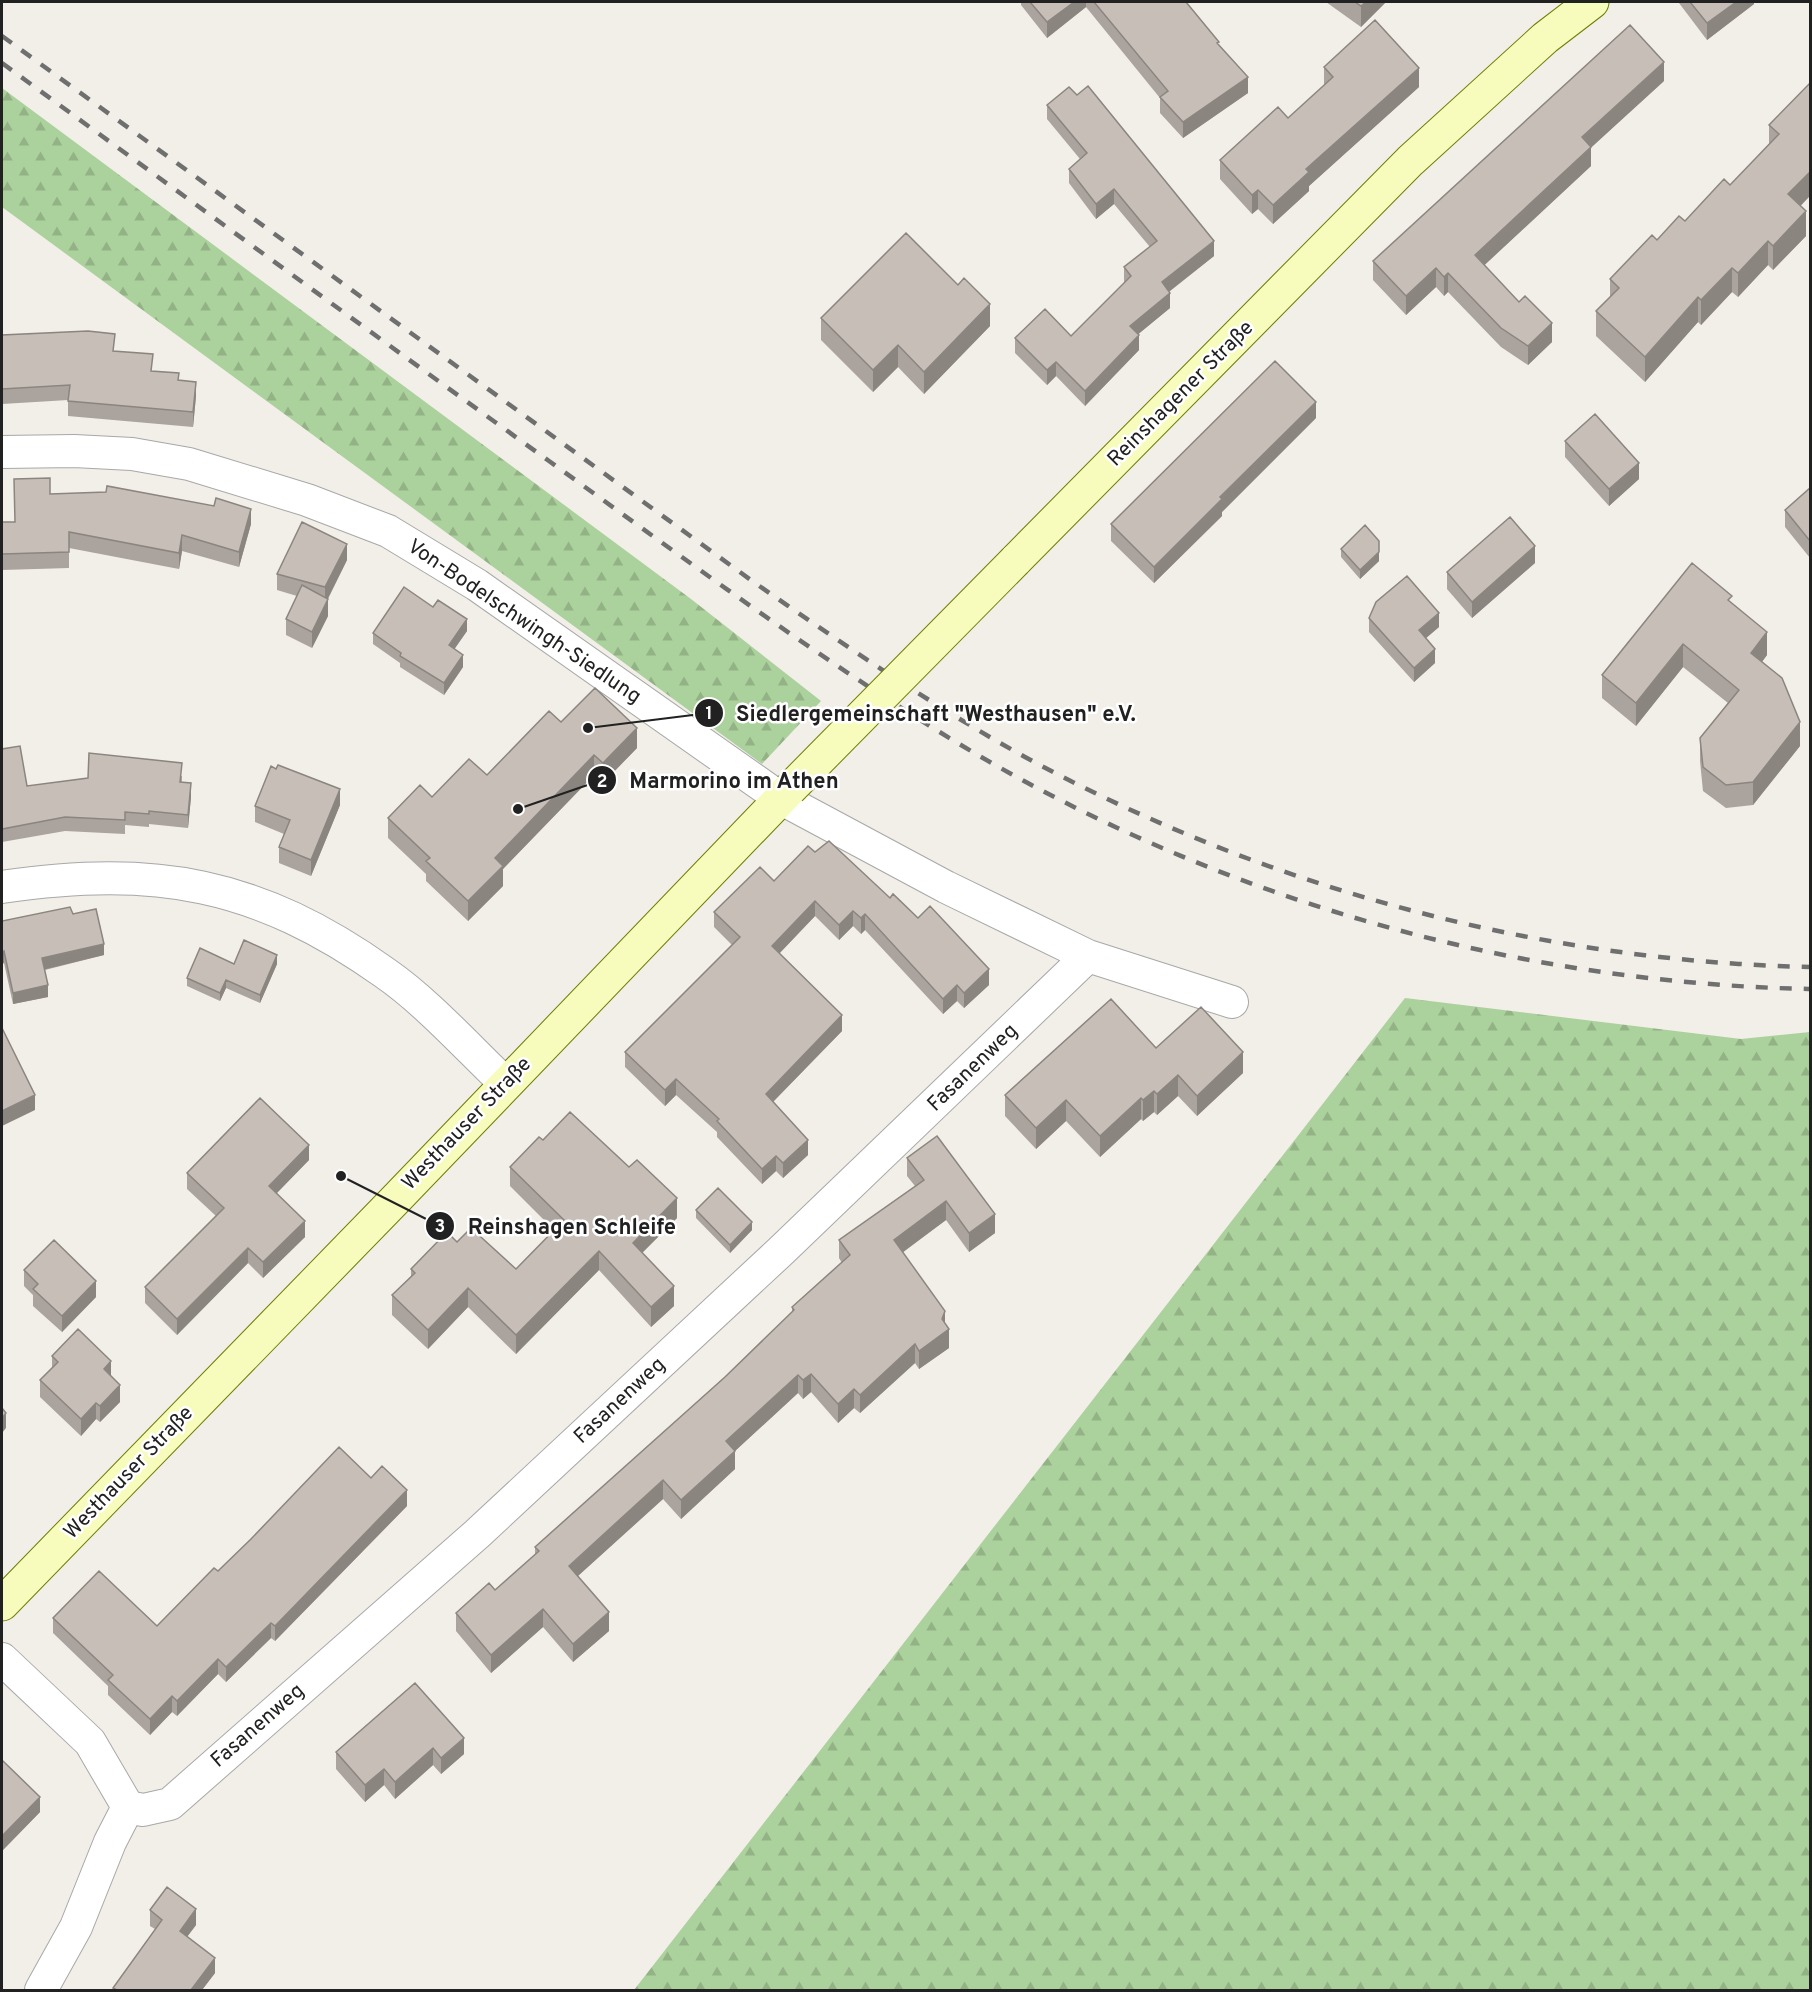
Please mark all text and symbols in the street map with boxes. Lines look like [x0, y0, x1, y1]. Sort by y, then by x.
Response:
street label: Reinshagener Straße [1102, 315, 1260, 473]
street label: Von-Bodelschwingh-Siedlung [402, 533, 646, 711]
callout: Siedlergemeinschaft "Westhausen" e.V. [694, 693, 1148, 733]
text: Siedlergemeinschaft "Westhausen" e.V. [736, 702, 1136, 729]
text: 1 [705, 703, 713, 726]
callout: Marmorino im Athen [587, 760, 852, 800]
text: Marmorino im Athen [629, 769, 839, 796]
text: 2 [596, 771, 608, 794]
street label: Fasanenweg [922, 1018, 1024, 1118]
street label: Westhauser Straße [396, 1051, 538, 1197]
callout: Reinshagen Schleife [425, 1206, 688, 1246]
text: Reinshagen Schleife [468, 1215, 676, 1242]
text: 3 [435, 1216, 445, 1239]
street label: Fasanenweg [568, 1352, 672, 1450]
street label: Westhauser Straße [58, 1400, 200, 1546]
street label: Fasanenweg [205, 1678, 311, 1774]

